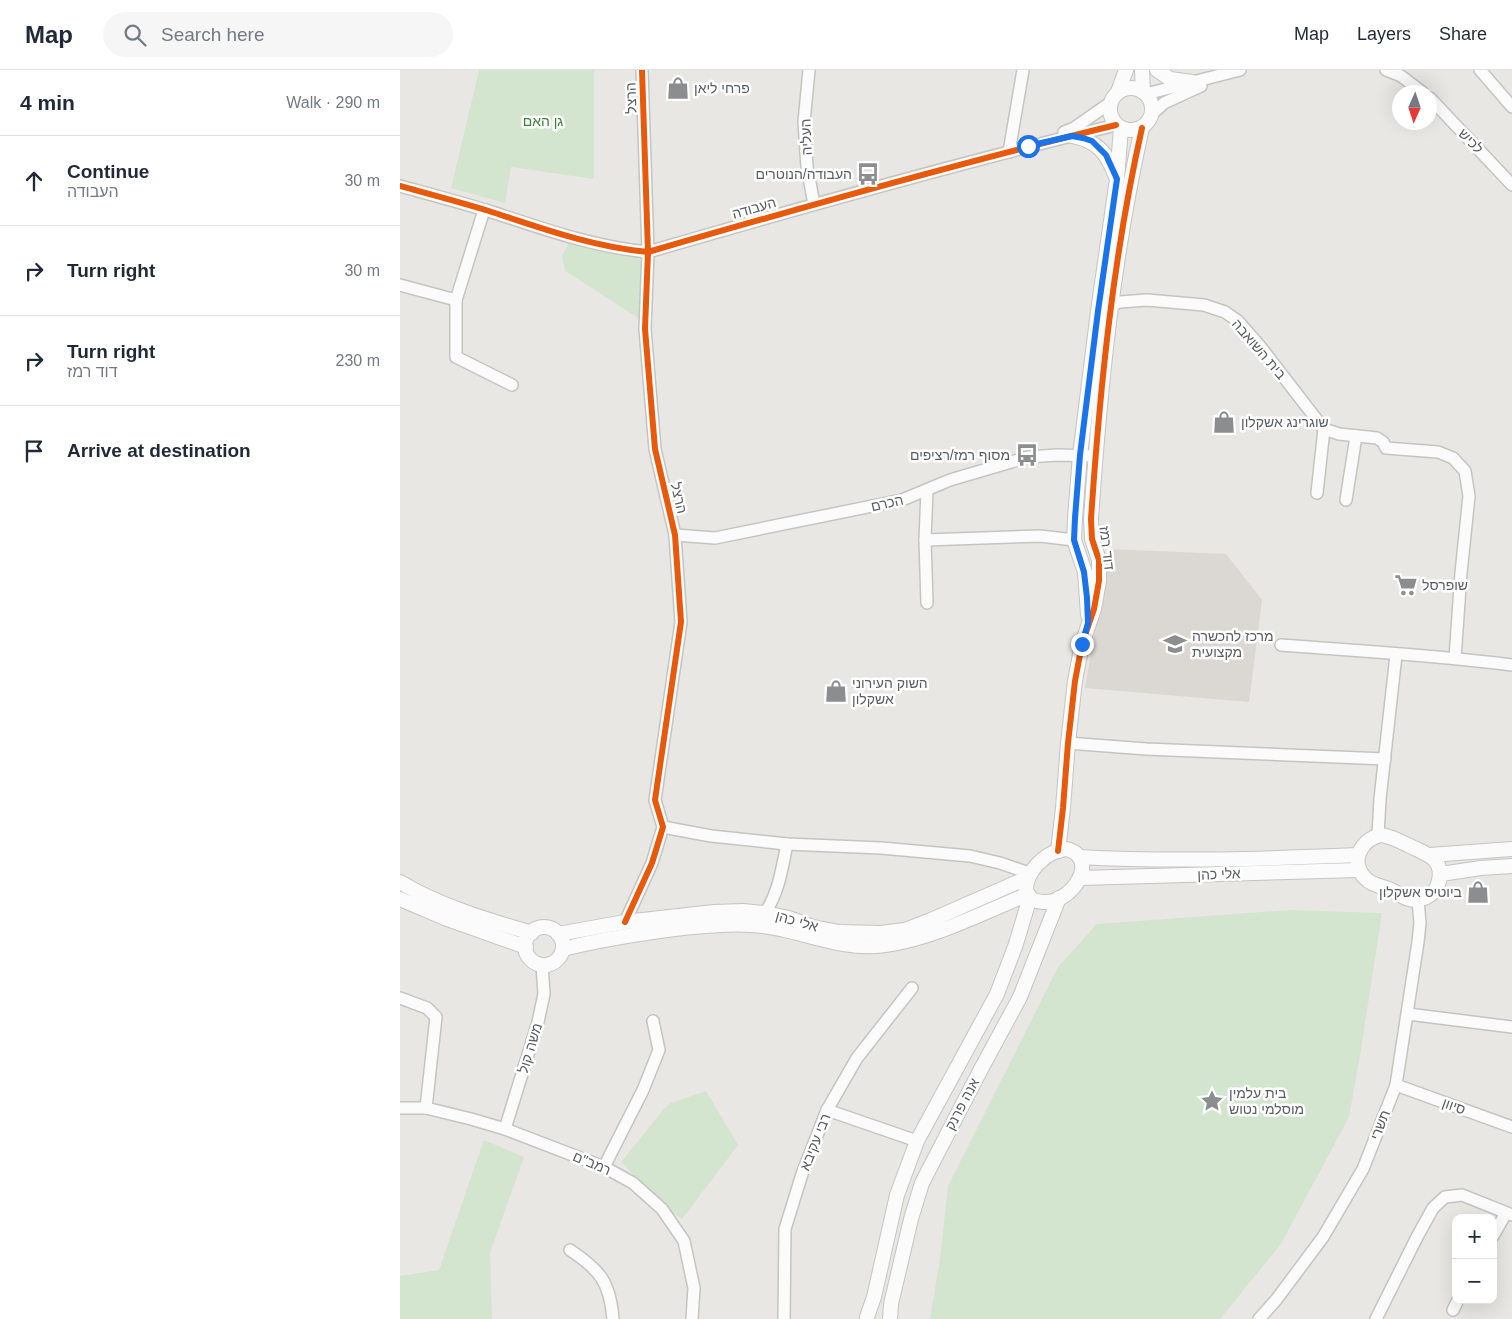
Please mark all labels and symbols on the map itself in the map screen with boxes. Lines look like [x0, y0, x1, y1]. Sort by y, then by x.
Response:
shop icon: פרחי ליאן [665, 75, 691, 101]
place label: פרחי ליאן [694, 80, 750, 96]
street label: הרצל [622, 82, 640, 114]
north arrow [1392, 85, 1437, 130]
park label: גן האם [523, 113, 563, 129]
street label: העליה [797, 118, 815, 156]
street label: לכיש [1455, 125, 1487, 157]
route start [1017, 135, 1040, 158]
bus stop icon: העבודה/הנוטרים [855, 161, 881, 187]
place label: העבודה/הנוטרים [755, 166, 852, 182]
street label: העבודה [730, 194, 778, 222]
street label: בית השואבה [1229, 316, 1289, 382]
shop icon: שוגרינג אשקלון [1211, 409, 1237, 435]
place label: שוגרינג אשקלון [1241, 414, 1329, 430]
bus stop icon: מסוף רמז/רציפים [1014, 442, 1040, 468]
place label: מסוף רמז/רציפים [910, 447, 1010, 463]
street label: הרצל [668, 481, 690, 515]
street label: הכרם [869, 492, 905, 514]
street label: דוד רמז [1096, 525, 1118, 571]
supermarket icon: שופרסל [1393, 572, 1419, 598]
place label: שופרסל [1422, 577, 1468, 593]
place label: מרכז להכשרה מקצועית [1192, 628, 1274, 660]
school or university icon: מרכז להכשרה מקצועית [1162, 631, 1188, 657]
route end [1071, 633, 1094, 656]
place label: השוק העירוני אשקלון [852, 675, 928, 707]
shop icon: השוק העירוני אשקלון [823, 678, 849, 704]
street label: אלי כהן [1197, 865, 1241, 883]
shop icon: ביוטיס אשקלון [1465, 879, 1491, 905]
place label: ביוטיס אשקלון [1379, 884, 1462, 900]
street label: אלי כהן [774, 907, 820, 935]
street label: משה קול [515, 1021, 545, 1075]
street label: אנה פרנק [942, 1075, 982, 1133]
place label: בית עלמין מוסלמי נטוש [1229, 1085, 1304, 1117]
place icon: בית עלמין מוסלמי נטוש [1199, 1088, 1225, 1114]
street label: סיוון [1440, 1094, 1468, 1118]
street label: תשרי [1367, 1108, 1393, 1142]
street label: רבי עקיבא [796, 1111, 834, 1173]
street label: רמב"ם [571, 1148, 613, 1178]

